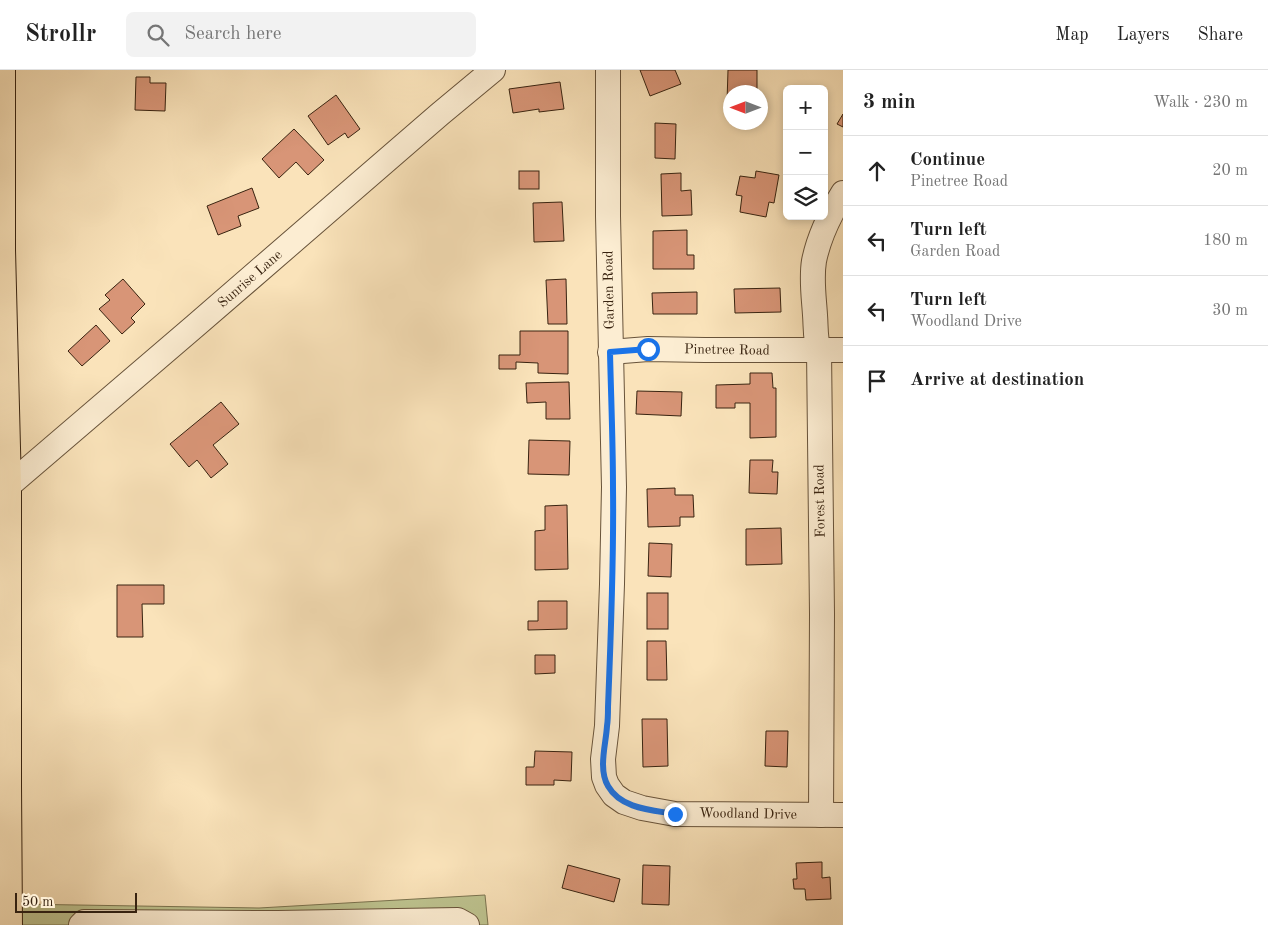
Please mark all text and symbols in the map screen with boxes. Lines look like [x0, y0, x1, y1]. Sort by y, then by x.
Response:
search box [126, 12, 476, 57]
icon: search [144, 21, 172, 49]
text: Strollr [25, 23, 96, 47]
text: Search here [184, 25, 282, 44]
text: Map [1055, 26, 1089, 44]
text: Layers [1117, 26, 1169, 44]
text: Share [1197, 26, 1243, 44]
north arrow [723, 85, 768, 130]
map controls [783, 85, 828, 220]
button: + [783, 85, 828, 130]
text: 3 min [863, 92, 916, 113]
text: Walk · 230 m [1153, 95, 1248, 111]
button: − [783, 130, 828, 175]
text: Continue [910, 151, 985, 170]
icon: ahead [863, 157, 891, 185]
text: 20 m [1212, 163, 1248, 179]
text: Pinetree Road [910, 174, 1008, 190]
button: layers [783, 175, 828, 220]
text: Turn left [910, 221, 987, 240]
icon: left [863, 227, 891, 255]
text: 180 m [1203, 233, 1248, 249]
text: Garden Road [910, 244, 1000, 260]
street label: Sunrise Lane [215, 247, 285, 311]
street label: Garden Road [601, 250, 617, 330]
text: Turn left [910, 291, 987, 310]
icon: left [863, 297, 891, 325]
text: 30 m [1212, 303, 1248, 319]
text: Woodland Drive [910, 314, 1022, 330]
route start [637, 338, 660, 361]
street label: Pinetree Road [684, 342, 770, 358]
icon: arrive [863, 367, 891, 395]
text: Arrive at destination [910, 371, 1084, 390]
street label: Forest Road [812, 464, 828, 538]
route end [664, 803, 687, 826]
street label: Woodland Drive [699, 806, 797, 822]
scale bar [15, 890, 138, 913]
text: 50 m [22, 895, 53, 909]

